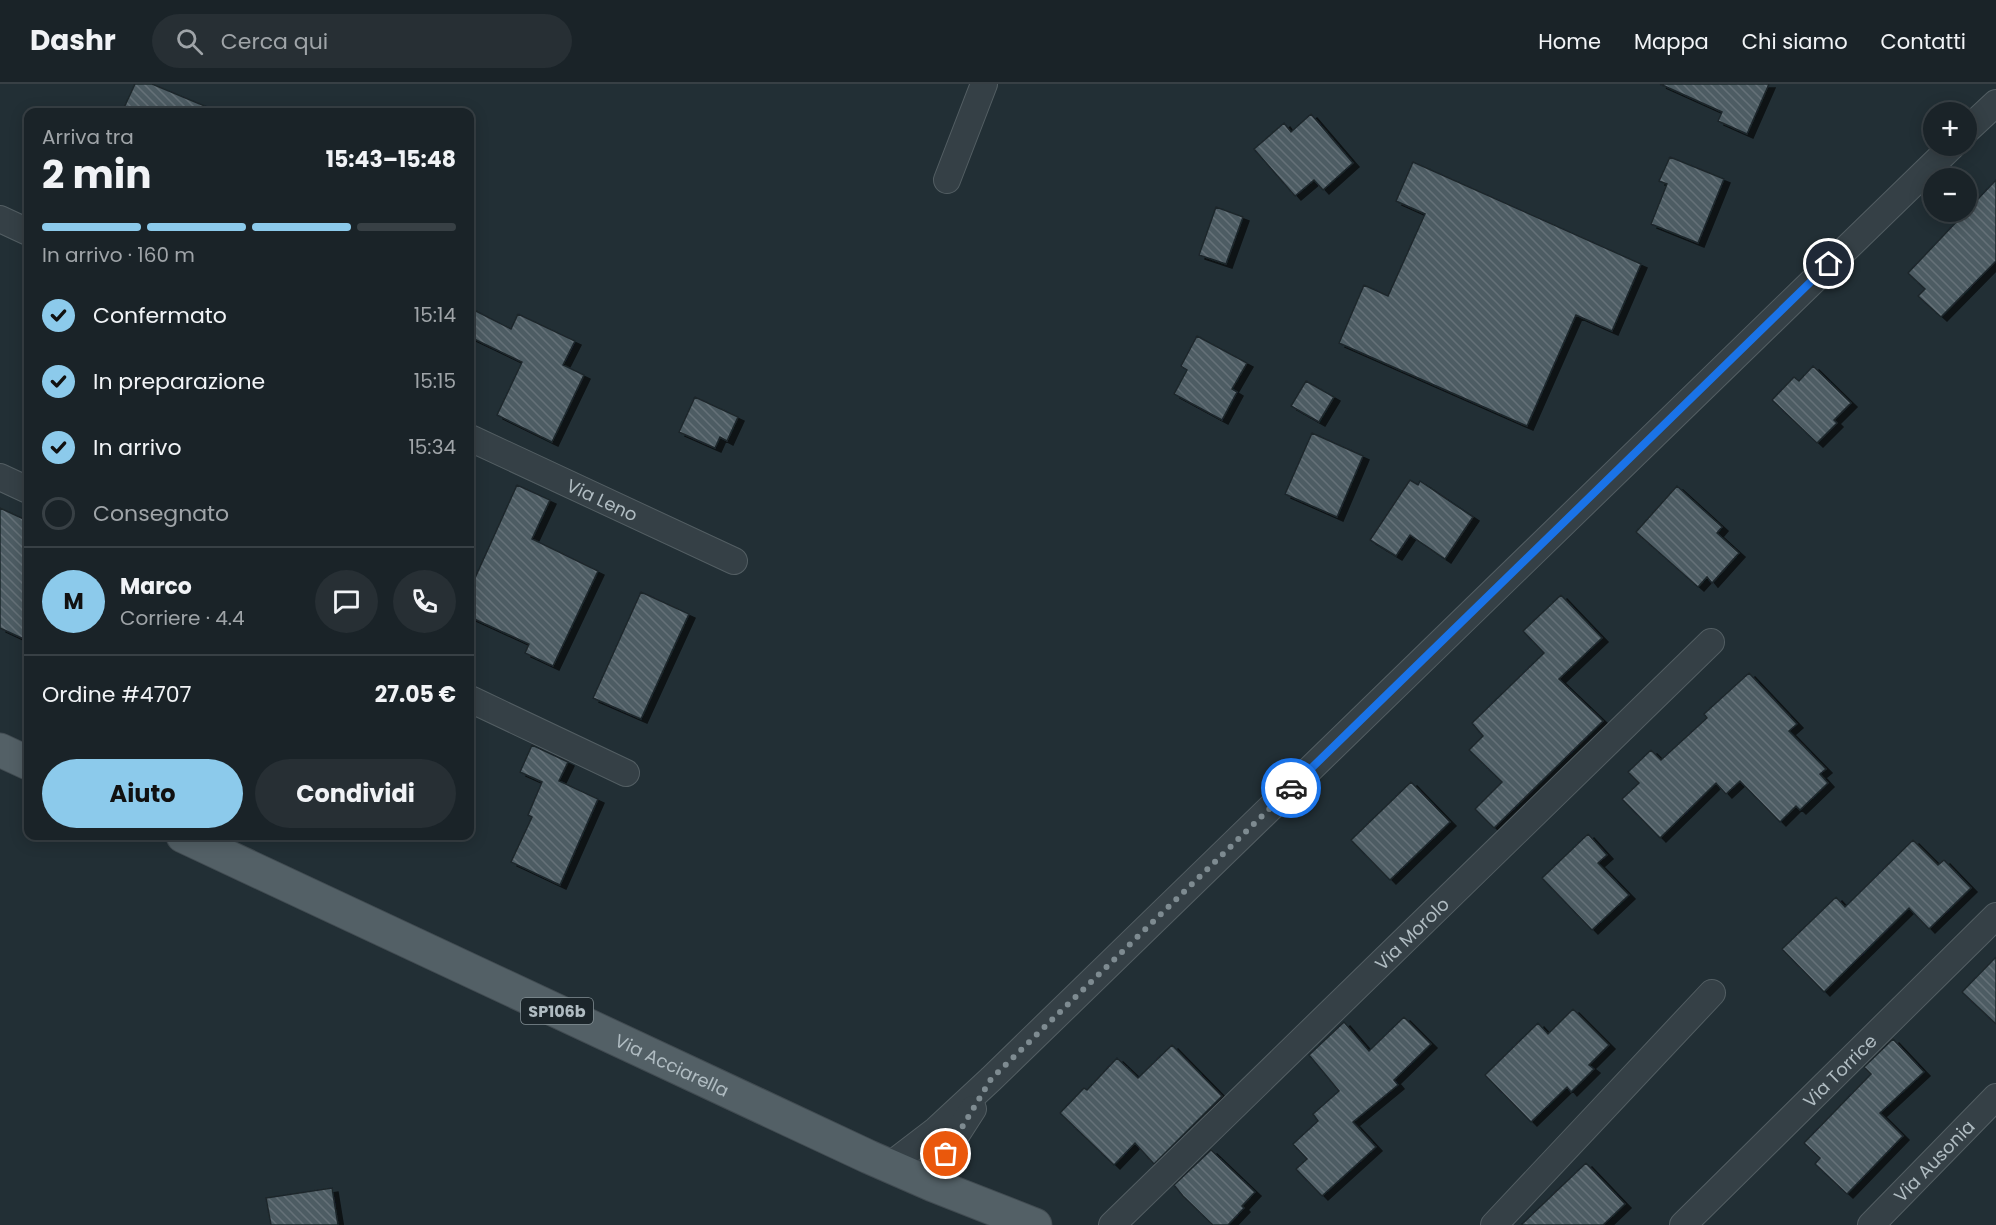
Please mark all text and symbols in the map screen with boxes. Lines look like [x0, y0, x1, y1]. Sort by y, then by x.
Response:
search box [152, 14, 572, 68]
text: Dashr [30, 21, 116, 60]
icon: search [173, 25, 206, 58]
text: Cerca qui [221, 26, 328, 57]
text: Home [1538, 27, 1601, 56]
text: Mappa [1634, 27, 1709, 56]
text: Chi siamo [1742, 27, 1848, 56]
text: Contatti [1881, 27, 1966, 56]
map controls [1923, 102, 1977, 222]
button: + [1923, 102, 1977, 156]
text: Arriva tra [42, 123, 134, 151]
text: 15:43–15:48 [326, 144, 456, 175]
text: 2 min [42, 147, 152, 202]
button: − [1923, 168, 1977, 222]
pin [1803, 238, 1854, 289]
text: In arrivo · 160 m [42, 241, 195, 269]
icon: home [1812, 247, 1845, 280]
icon: check [42, 299, 75, 332]
text: Confermato [93, 300, 227, 331]
text: 15:14 [414, 301, 456, 329]
icon: check [42, 365, 75, 398]
text: In preparazione [93, 366, 265, 397]
text: 15:15 [414, 367, 456, 395]
icon: check [42, 431, 75, 464]
text: In arrivo [93, 432, 181, 463]
text: 15:34 [408, 433, 456, 461]
street label: Via Leno [563, 472, 642, 527]
text: Consegnato [93, 498, 229, 529]
button: chat [315, 570, 378, 633]
button: phone [393, 570, 456, 633]
text: Marco [120, 571, 192, 602]
text: M [63, 586, 84, 617]
text: Corriere · 4.4 [120, 604, 245, 632]
text: Ordine #4707 [42, 679, 192, 710]
text: 27.05 € [375, 679, 456, 710]
courier [1261, 758, 1321, 818]
button: Aiuto [42, 759, 243, 828]
button: Condividi [255, 759, 456, 828]
icon: car [1275, 772, 1308, 805]
street label: Via Morolo [1369, 891, 1454, 975]
road number: SP106b [521, 998, 593, 1024]
street label: Via Acciarella [611, 1027, 733, 1102]
street label: Via Torrice [1797, 1028, 1882, 1113]
street label: Via Ausonia [1888, 1114, 1980, 1207]
pin [920, 1128, 971, 1179]
icon: bag [929, 1137, 962, 1170]

